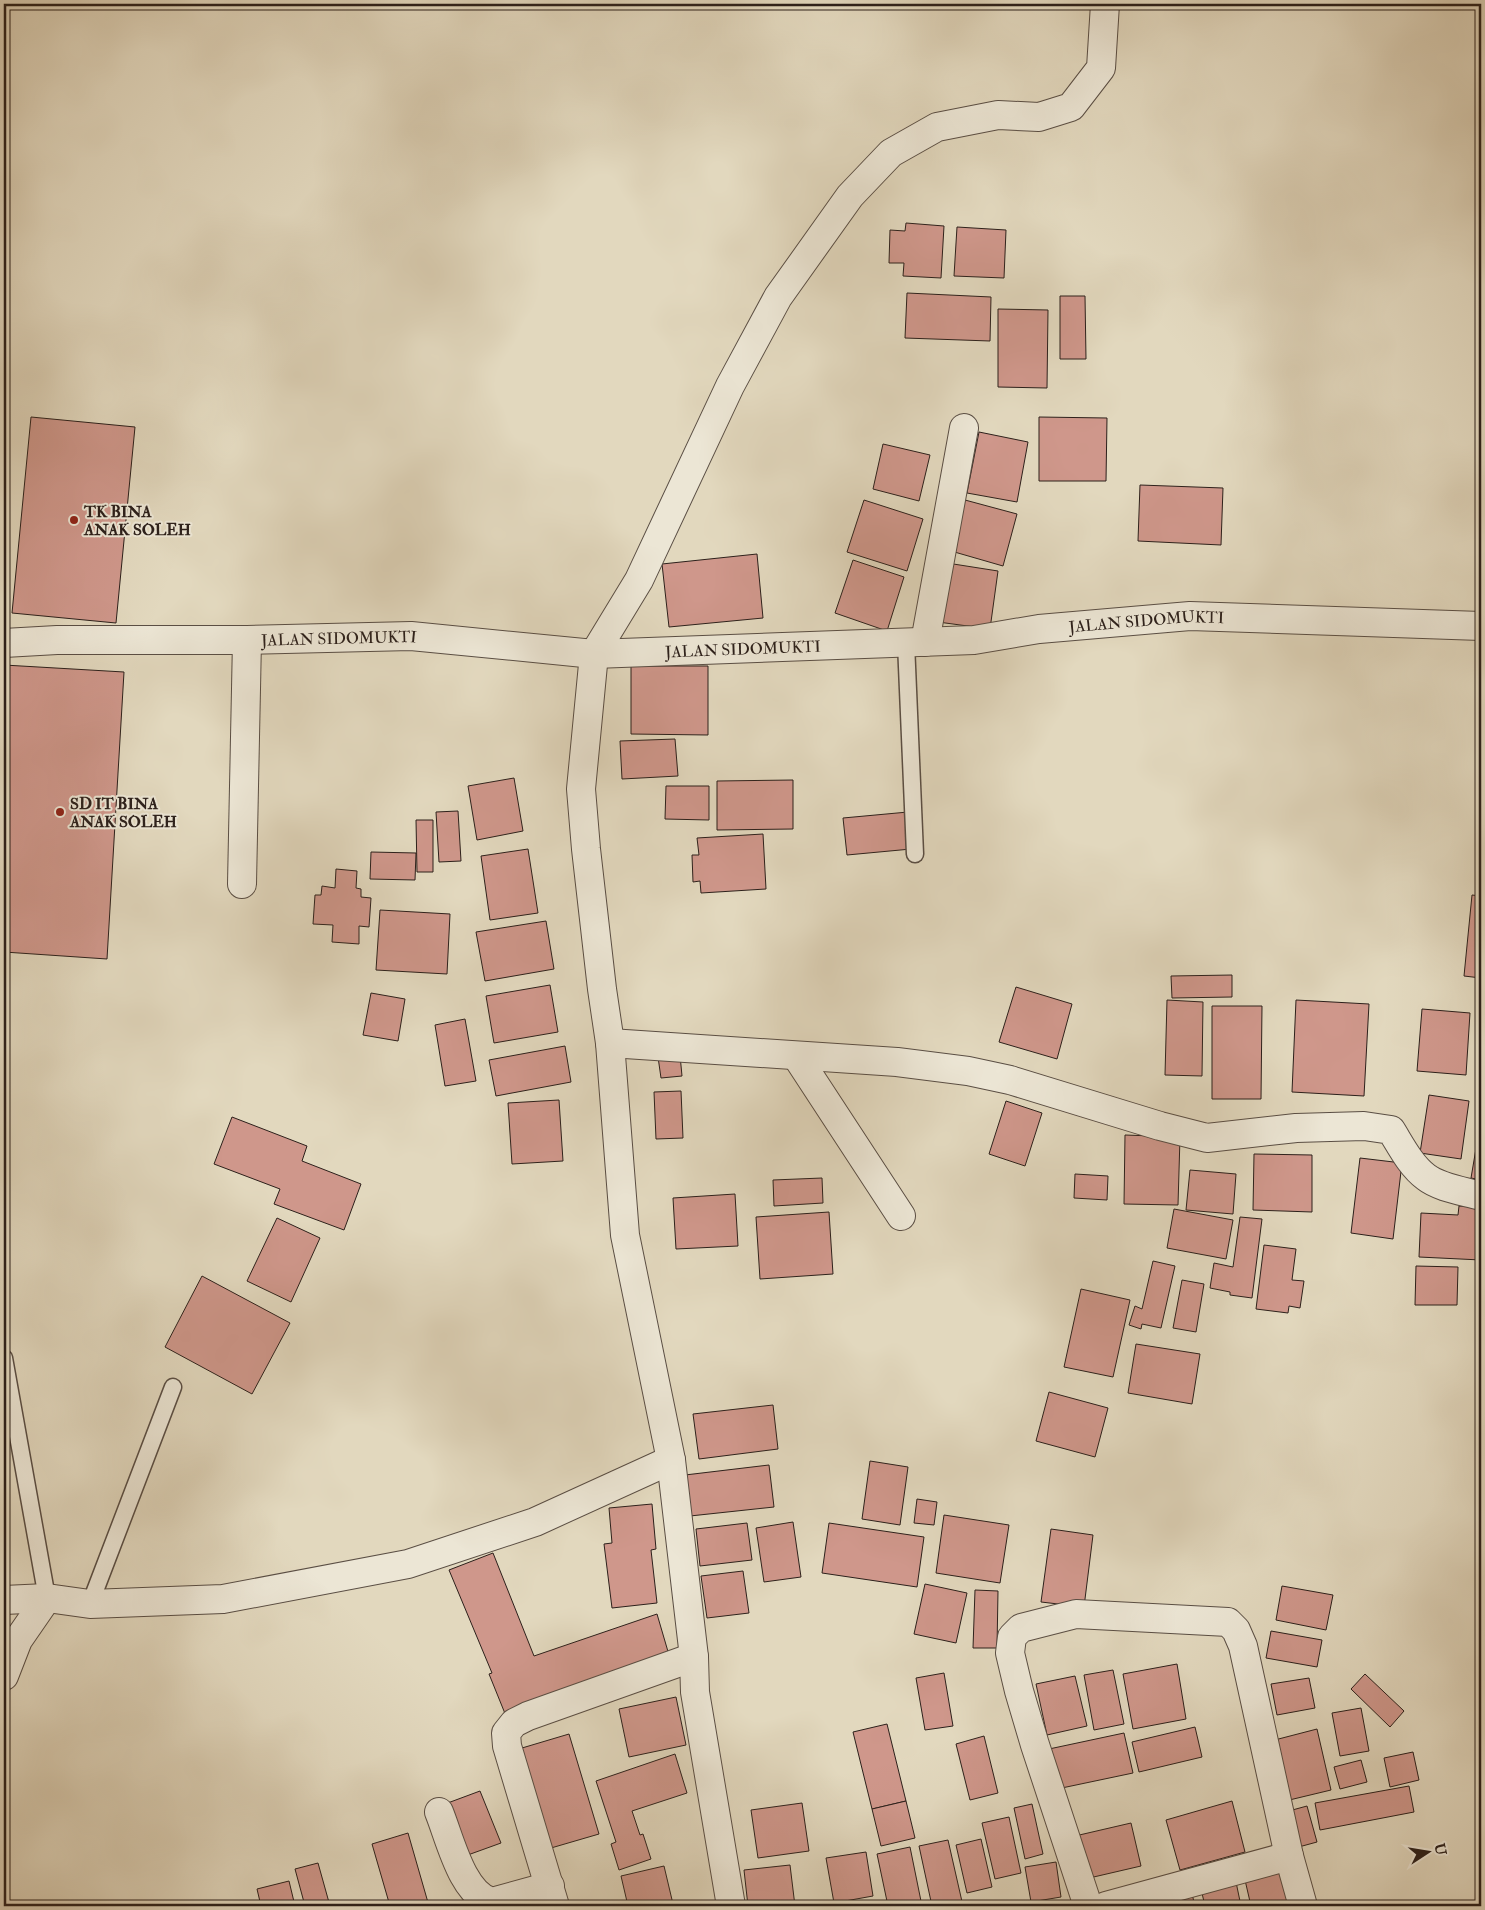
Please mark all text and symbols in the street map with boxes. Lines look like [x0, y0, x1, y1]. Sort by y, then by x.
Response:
place label: TK BINA ANAK SOLEH [83, 502, 191, 540]
marker: TK BINA ANAK SOLEH [68, 514, 80, 526]
street label: JALAN SIDOMUKTI [1067, 607, 1224, 638]
street label: JALAN SIDOMUKTI [260, 627, 418, 652]
street label: JALAN SIDOMUKTI [664, 637, 821, 663]
place label: SD IT BINA ANAK SOLEH [69, 794, 177, 832]
marker: SD IT BINA ANAK SOLEH [54, 806, 66, 818]
north arrow [1402, 1828, 1452, 1878]
text: U [1431, 1842, 1450, 1857]

